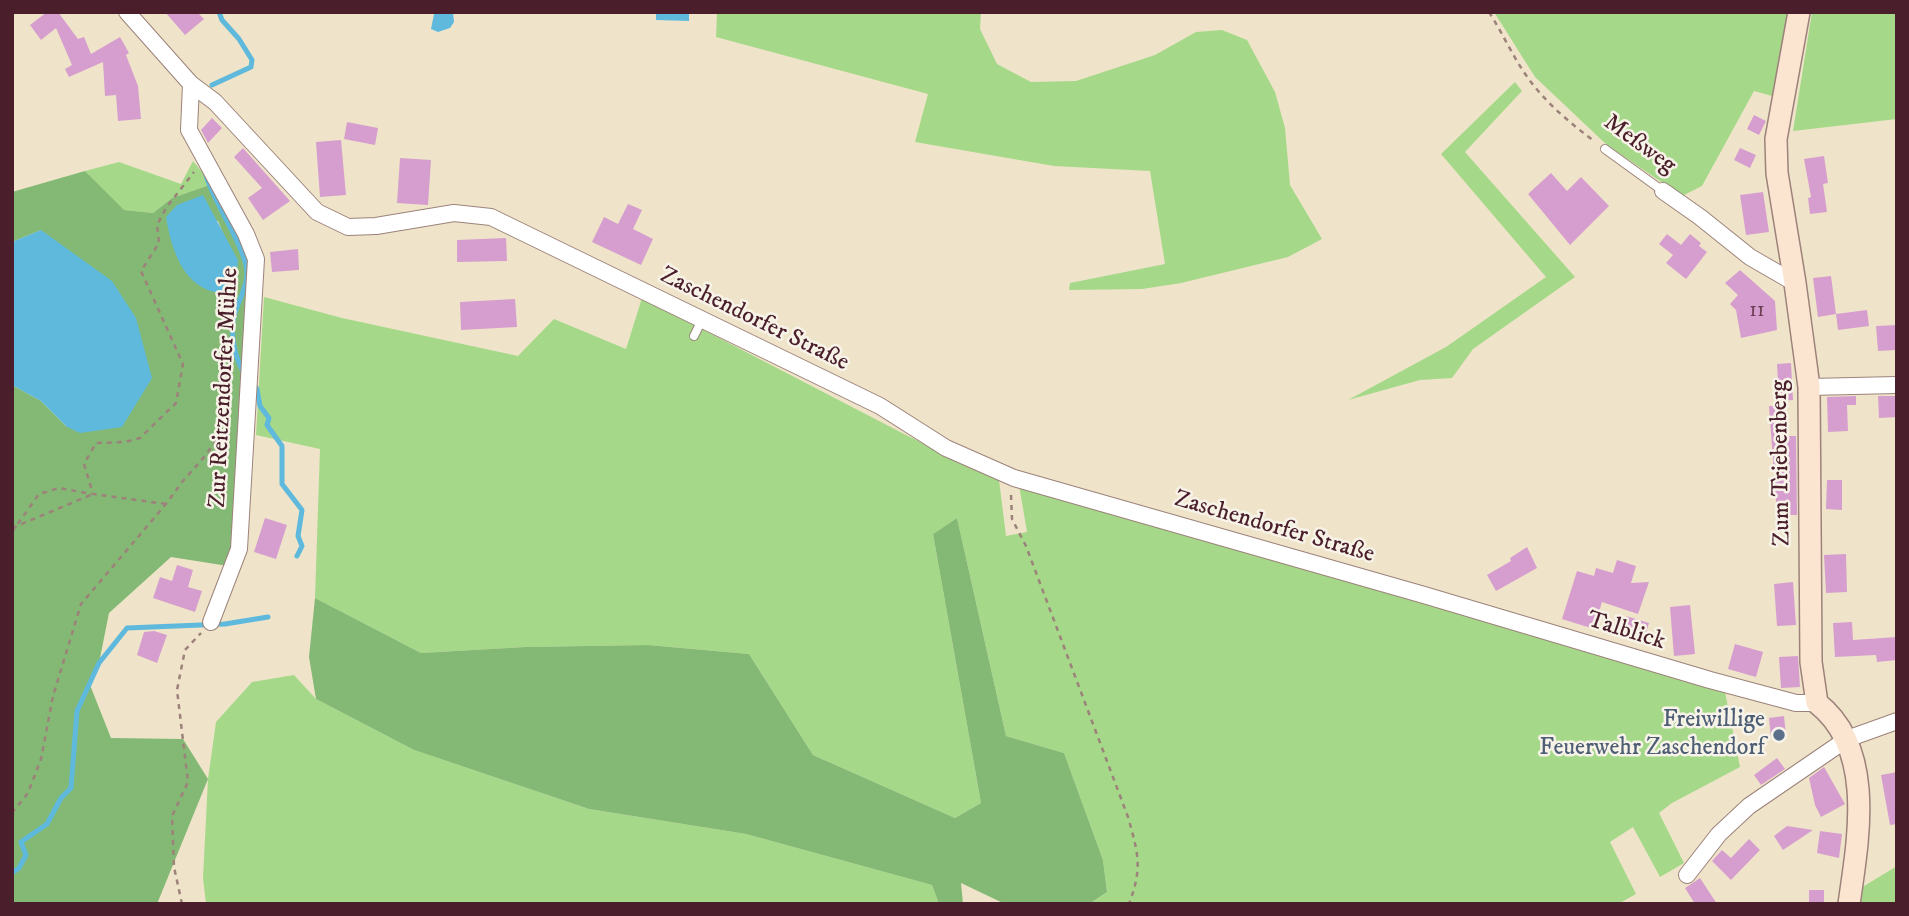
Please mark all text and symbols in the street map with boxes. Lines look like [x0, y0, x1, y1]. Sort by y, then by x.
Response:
street label: Meßweg [1597, 109, 1681, 181]
street label: Zaschendorfer Straße [655, 262, 853, 378]
street label: Zur Reitzendorfer Mühle [204, 267, 246, 509]
house number: 11 [1749, 299, 1765, 325]
street label: Zum Triebenberg [1766, 380, 1798, 546]
street label: Zaschendorfer Straße [1171, 486, 1377, 570]
street label: Talblick [1583, 607, 1669, 657]
place label: Freiwillige Feuerwehr Zaschendorf [1539, 707, 1765, 763]
marker: Freiwillige Feuerwehr Zaschendorf [1771, 727, 1787, 743]

